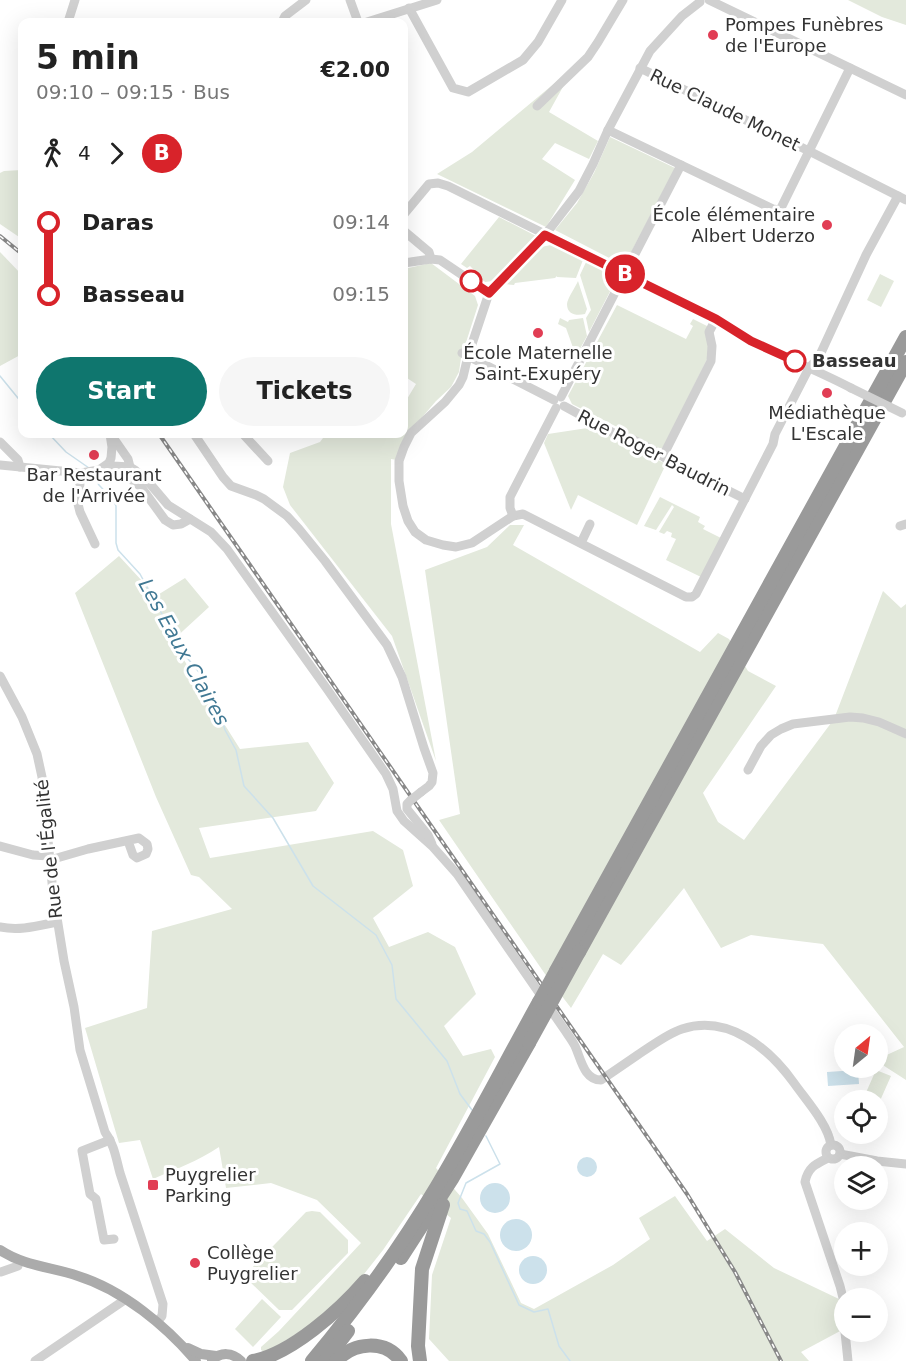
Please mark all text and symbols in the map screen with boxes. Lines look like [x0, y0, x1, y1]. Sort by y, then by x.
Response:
place label: Pompes Funèbres de l'Europe [725, 14, 884, 56]
marker: Pompes Funèbres de l'Europe [706, 28, 720, 42]
text: 5 min [36, 38, 140, 77]
text: €2.00 [320, 57, 390, 82]
street label: Rue Claude Monet [647, 64, 804, 155]
text: 09:10 – 09:15 · Bus [36, 80, 230, 104]
icon: walk [36, 137, 69, 170]
icon: forward [100, 137, 133, 170]
text: 4 [78, 141, 91, 165]
text: B [154, 141, 170, 165]
place label: École élémentaire Albert Uderzo [653, 204, 815, 246]
text: Daras [82, 210, 154, 235]
text: 09:14 [332, 210, 390, 234]
marker: École élémentaire Albert Uderzo [820, 218, 834, 232]
line badge: B [606, 254, 644, 294]
text: B [617, 262, 633, 286]
unlabelled marker [460, 270, 482, 292]
text: Basseau [82, 282, 185, 307]
text: 09:15 [332, 282, 390, 306]
marker: École Maternelle Saint-Exupéry [531, 326, 545, 340]
place label: École Maternelle Saint-Exupéry [463, 342, 613, 384]
marker: Basseau [784, 350, 806, 372]
place label: Basseau [812, 350, 896, 371]
button: Start [36, 357, 207, 426]
button: Tickets [219, 357, 390, 426]
marker: Médiathèque L'Escale [820, 386, 834, 400]
place label: Médiathèque L'Escale [768, 402, 886, 444]
street label: Rue Roger Baudrin [574, 405, 734, 500]
marker: Bar Restaurant de l'Arrivée [87, 448, 101, 462]
place label: Bar Restaurant de l'Arrivée [26, 464, 162, 506]
water label: Les Eaux Claires [134, 574, 234, 730]
street label: Rue de l'Égalité [31, 778, 66, 920]
north arrow [834, 1024, 888, 1078]
map controls [834, 1024, 888, 1342]
button: locate [834, 1090, 888, 1144]
button: layers [834, 1156, 888, 1210]
place label: Puygrelier Parking [165, 1164, 256, 1206]
marker: Puygrelier Parking [146, 1178, 160, 1192]
button: + [834, 1222, 888, 1276]
place label: Collège Puygrelier [207, 1242, 298, 1284]
marker: Collège Puygrelier [188, 1256, 202, 1270]
button: − [834, 1288, 888, 1342]

